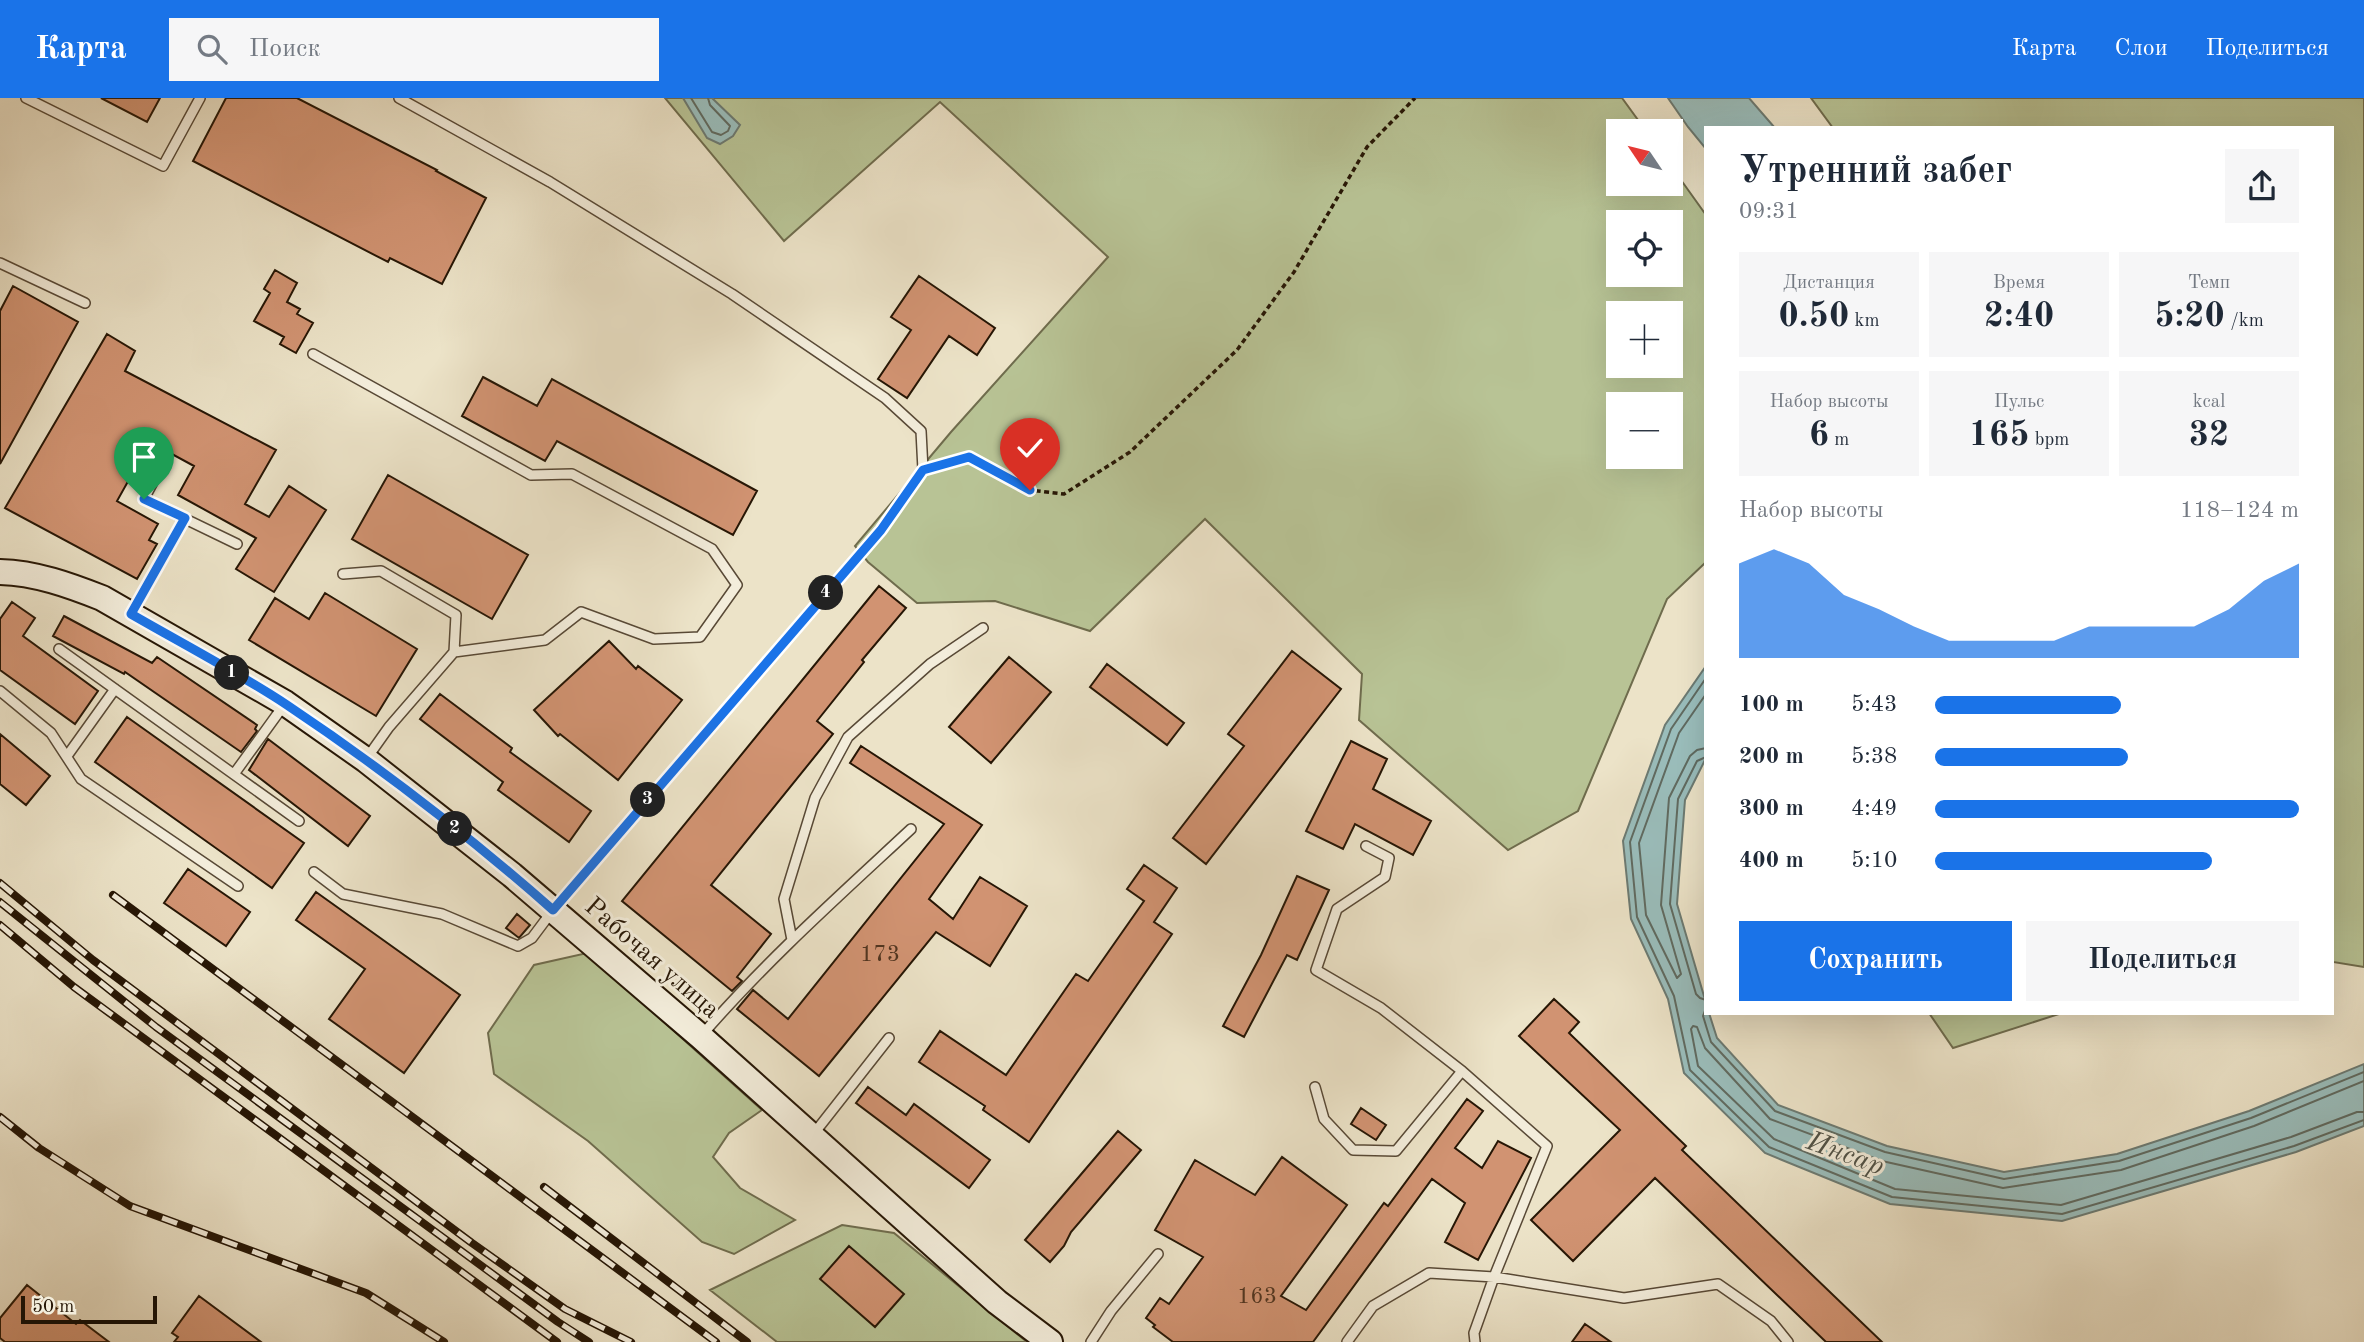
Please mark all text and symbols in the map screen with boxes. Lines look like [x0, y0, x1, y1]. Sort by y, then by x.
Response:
search box [169, 18, 659, 81]
icon: search [193, 30, 231, 68]
text: Карта [35, 33, 127, 66]
text: Поиск [249, 36, 321, 62]
text: Карта [2012, 37, 2077, 61]
text: Слои [2115, 37, 2168, 61]
text: Поделиться [2206, 37, 2329, 61]
north arrow [1606, 119, 1684, 196]
map controls [1606, 119, 1683, 469]
button: share [2225, 149, 2299, 223]
text: Утренний забег [1739, 153, 2012, 191]
text: 09:31 [1739, 200, 1799, 223]
button: locate [1606, 210, 1683, 287]
text: Дистанция [1783, 274, 1875, 293]
text: Время [1993, 274, 2045, 293]
text: Темп [2188, 274, 2230, 293]
text: 0.50 [1779, 299, 1849, 334]
text: 2:40 [1984, 299, 2054, 334]
text: 5:20 [2154, 299, 2225, 334]
button: + [1606, 301, 1683, 378]
text: km [1849, 312, 1880, 331]
text: /km [2225, 312, 2264, 331]
button: − [1606, 392, 1683, 469]
text: Набор высоты [1769, 393, 1889, 412]
text: Пульс [1994, 393, 2044, 412]
text: kcal [2193, 393, 2225, 412]
pin [1000, 418, 1060, 490]
text: 6 [1809, 418, 1829, 453]
text: 165 [1969, 418, 2029, 453]
text: 32 [2189, 418, 2229, 453]
pin [114, 427, 174, 499]
icon: check [1011, 429, 1049, 467]
text: m [1829, 431, 1849, 450]
text: bpm [2029, 431, 2069, 450]
icon: arrive [125, 438, 163, 476]
text: Набор высоты [1739, 499, 1883, 522]
text: 118–124 m [2180, 499, 2299, 522]
pin: 4 [808, 575, 844, 610]
text: 4 [820, 583, 831, 602]
pin: 1 [215, 656, 250, 690]
text: 1 [226, 663, 237, 682]
text: 100 m [1739, 693, 1804, 716]
text: 5:43 [1851, 693, 1897, 716]
text: 200 m [1739, 745, 1804, 768]
text: 5:38 [1851, 745, 1897, 768]
pin: 3 [630, 782, 666, 818]
text: 3 [642, 790, 653, 809]
text: 300 m [1739, 797, 1804, 820]
text: 4:49 [1851, 797, 1897, 820]
pin: 2 [438, 812, 472, 846]
text: 2 [449, 819, 460, 838]
text: 400 m [1739, 849, 1804, 872]
text: 5:10 [1851, 849, 1897, 872]
street label: Рабочая улица [579, 893, 724, 1024]
button: Сохранить [1739, 921, 2012, 1001]
button: Поделиться [2026, 921, 2299, 1001]
house number: 173 [860, 943, 900, 966]
water label: Инсар [1802, 1128, 1887, 1182]
house number: 163 [1237, 1285, 1277, 1308]
scale bar [21, 1293, 158, 1325]
text: 50 m [32, 1298, 74, 1317]

